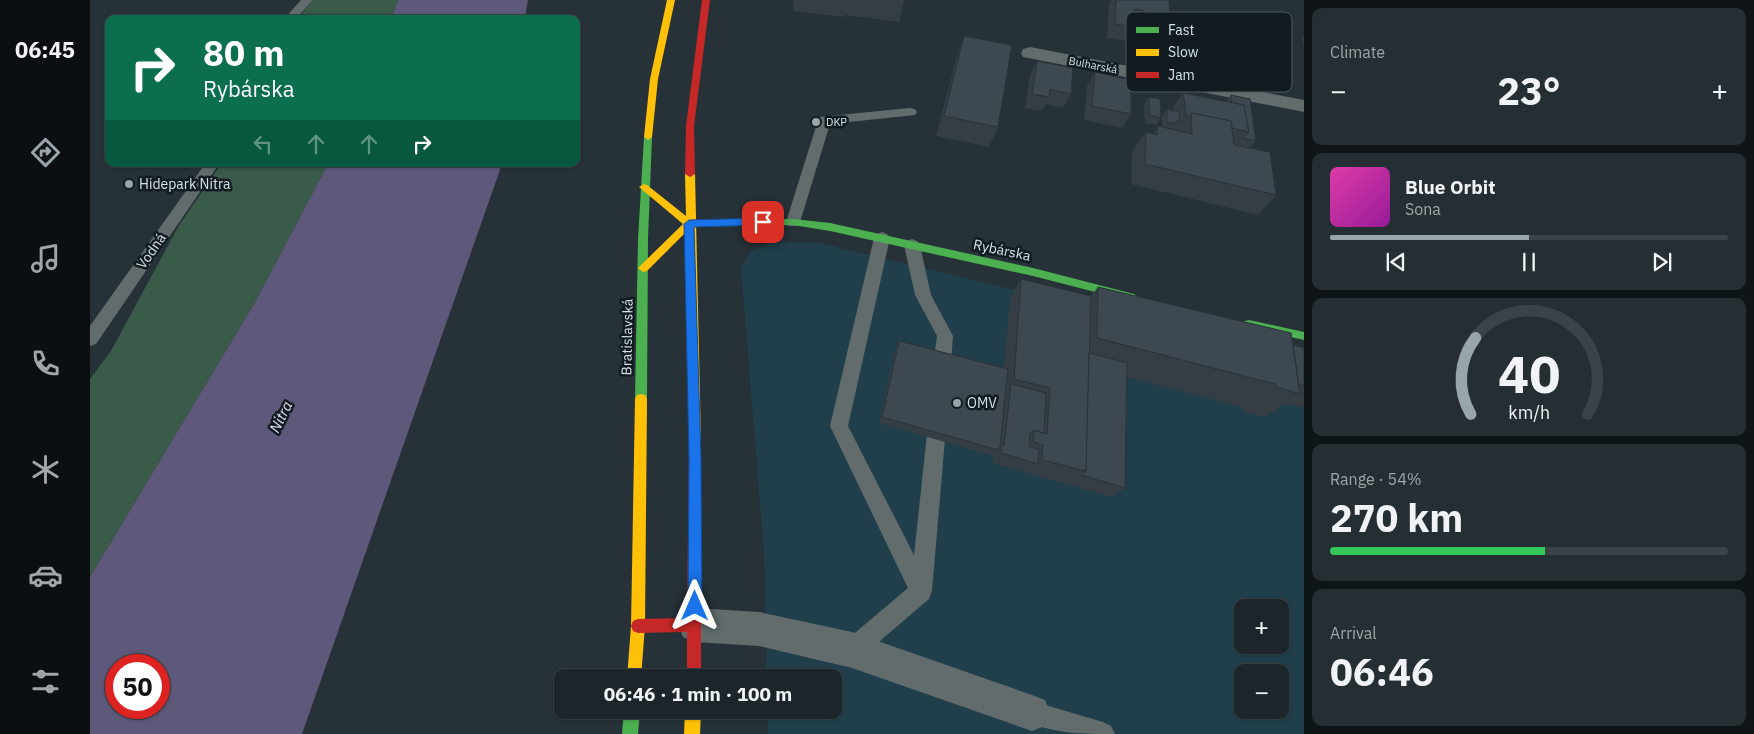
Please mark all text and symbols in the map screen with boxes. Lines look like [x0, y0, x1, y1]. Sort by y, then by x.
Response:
legend [1126, 12, 1292, 92]
text: Fast [1168, 21, 1194, 39]
text: 80 m [203, 30, 285, 76]
text: 06:45 [15, 35, 75, 64]
icon: right [120, 35, 185, 100]
text: Climate [1330, 42, 1385, 62]
text: Slow [1168, 43, 1199, 61]
street label: Bulharská [1067, 53, 1119, 77]
text: Jam [1168, 66, 1195, 84]
text: 23° [1497, 66, 1561, 115]
text: − [1330, 72, 1347, 109]
text: + [1711, 72, 1728, 109]
text: Rybárska [203, 74, 295, 103]
place label: DKP [826, 115, 847, 129]
marker: DKP [810, 116, 822, 128]
icon: left [249, 130, 277, 158]
icon: ahead [302, 130, 330, 158]
icon: ahead [355, 130, 383, 158]
icon: right [408, 130, 436, 158]
icon: directions [28, 135, 63, 170]
place label: Hidepark Nitra [139, 175, 231, 193]
text: Blue Orbit [1405, 175, 1495, 199]
marker: Hidepark Nitra [123, 178, 135, 190]
text: Sona [1405, 199, 1441, 219]
pin [742, 201, 784, 243]
icon: arrive [749, 208, 777, 236]
street label: Vodná [132, 229, 170, 272]
street label: Rybárska [972, 235, 1033, 265]
icon: music [28, 241, 63, 276]
icon: previous [1382, 248, 1410, 276]
icon: pause [1515, 248, 1543, 276]
icon: next [1648, 248, 1676, 276]
street label: Bratislavská [617, 298, 637, 375]
text: 40 [1498, 340, 1560, 407]
icon: phone [28, 346, 63, 381]
place label: OMV [967, 394, 997, 412]
marker: OMV [951, 397, 963, 409]
water label: Nitra [265, 398, 296, 436]
text: km/h [1508, 401, 1550, 424]
icon: climate [28, 452, 63, 487]
text: Range · 54% [1330, 469, 1422, 489]
text: 270 km [1330, 493, 1463, 542]
icon: car [28, 558, 63, 593]
position arrow [668, 579, 720, 631]
map controls [1234, 599, 1289, 719]
button: + [1234, 599, 1289, 654]
text: Arrival [1330, 623, 1377, 643]
text: 06:46 [1330, 647, 1434, 696]
speed limit sign: 50 [105, 654, 170, 719]
icon: filters [28, 664, 63, 699]
button: − [1234, 664, 1289, 719]
text: 06:46 · 1 min · 100 m [604, 682, 792, 706]

